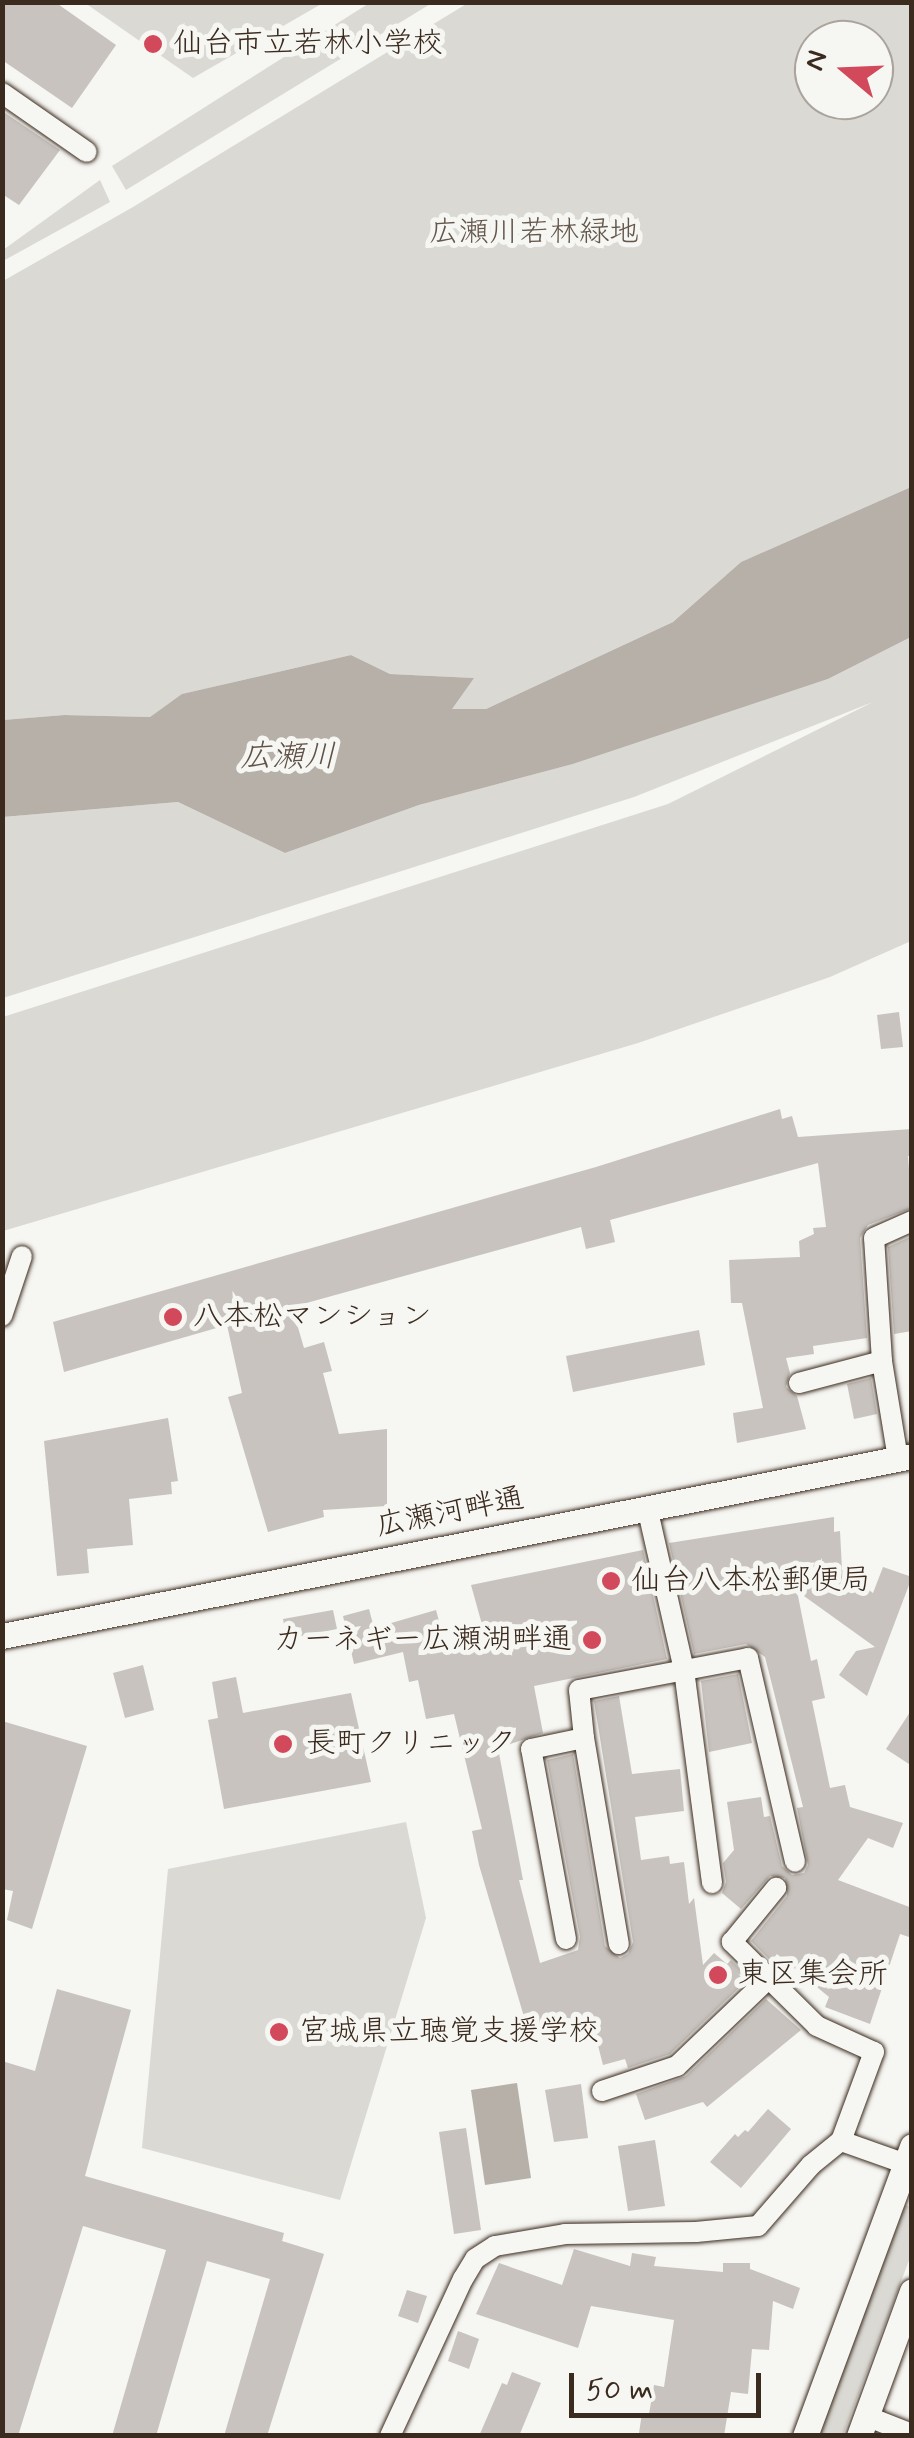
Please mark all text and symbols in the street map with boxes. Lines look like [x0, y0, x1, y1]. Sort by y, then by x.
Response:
north arrow [794, 20, 894, 120]
place label: 仙台市立若林小学校 [173, 26, 443, 62]
marker: 仙台市立若林小学校 [142, 33, 164, 55]
text: N [797, 46, 838, 76]
park label: 広瀬川若林緑地 [429, 215, 639, 251]
water label: 広瀬川 [240, 738, 336, 776]
place label: 八本松マンション [193, 1299, 433, 1335]
marker: 八本松マンション [162, 1306, 184, 1328]
street label: 広瀬河畔通 [373, 1481, 527, 1545]
place label: 仙台八本松郵便局 [631, 1563, 871, 1599]
marker: 仙台八本松郵便局 [600, 1570, 622, 1592]
place label: カーネギー広瀬湖畔通 [272, 1622, 572, 1658]
marker: カーネギー広瀬湖畔通 [581, 1629, 603, 1651]
place label: 長町クリニック [306, 1726, 516, 1762]
marker: 長町クリニック [270, 1731, 296, 1757]
place label: 東区集会所 [738, 1957, 888, 1993]
marker: 東区集会所 [707, 1964, 729, 1986]
place label: 宮城県立聴覚支援学校 [299, 2014, 599, 2050]
marker: 宮城県立聴覚支援学校 [268, 2021, 290, 2043]
scale bar [574, 2353, 766, 2415]
text: 50 m [586, 2371, 653, 2410]

